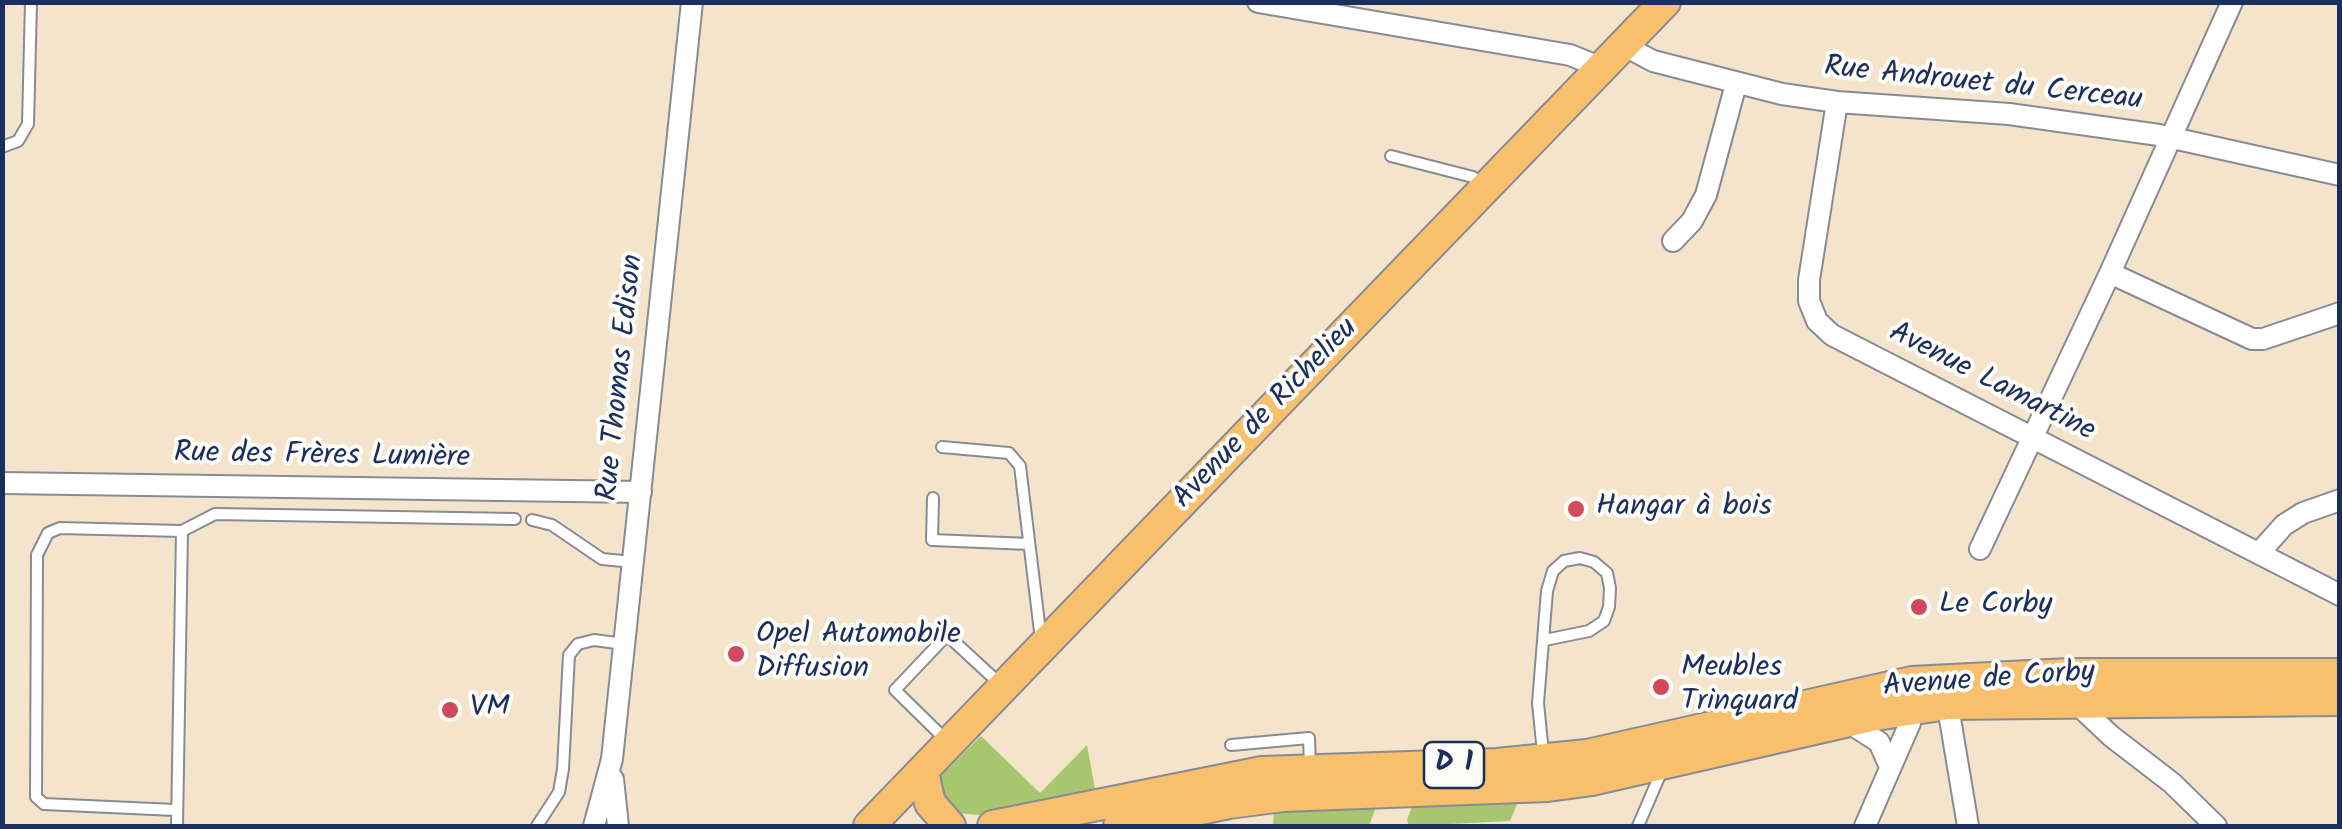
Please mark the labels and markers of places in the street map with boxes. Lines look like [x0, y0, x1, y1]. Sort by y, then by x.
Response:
place label: Hangar à bois [1596, 491, 1772, 527]
marker: Hangar à bois [1565, 498, 1587, 520]
place label: Le Corby [1939, 589, 2052, 625]
marker: Le Corby [1908, 596, 1930, 618]
place label: Opel Automobile Diffusion [756, 619, 961, 690]
marker: Opel Automobile Diffusion [725, 643, 747, 665]
place label: Meubles Trinquard [1681, 652, 1798, 722]
marker: Meubles Trinquard [1650, 676, 1672, 698]
place label: VM [470, 692, 510, 728]
marker: VM [439, 699, 461, 721]

